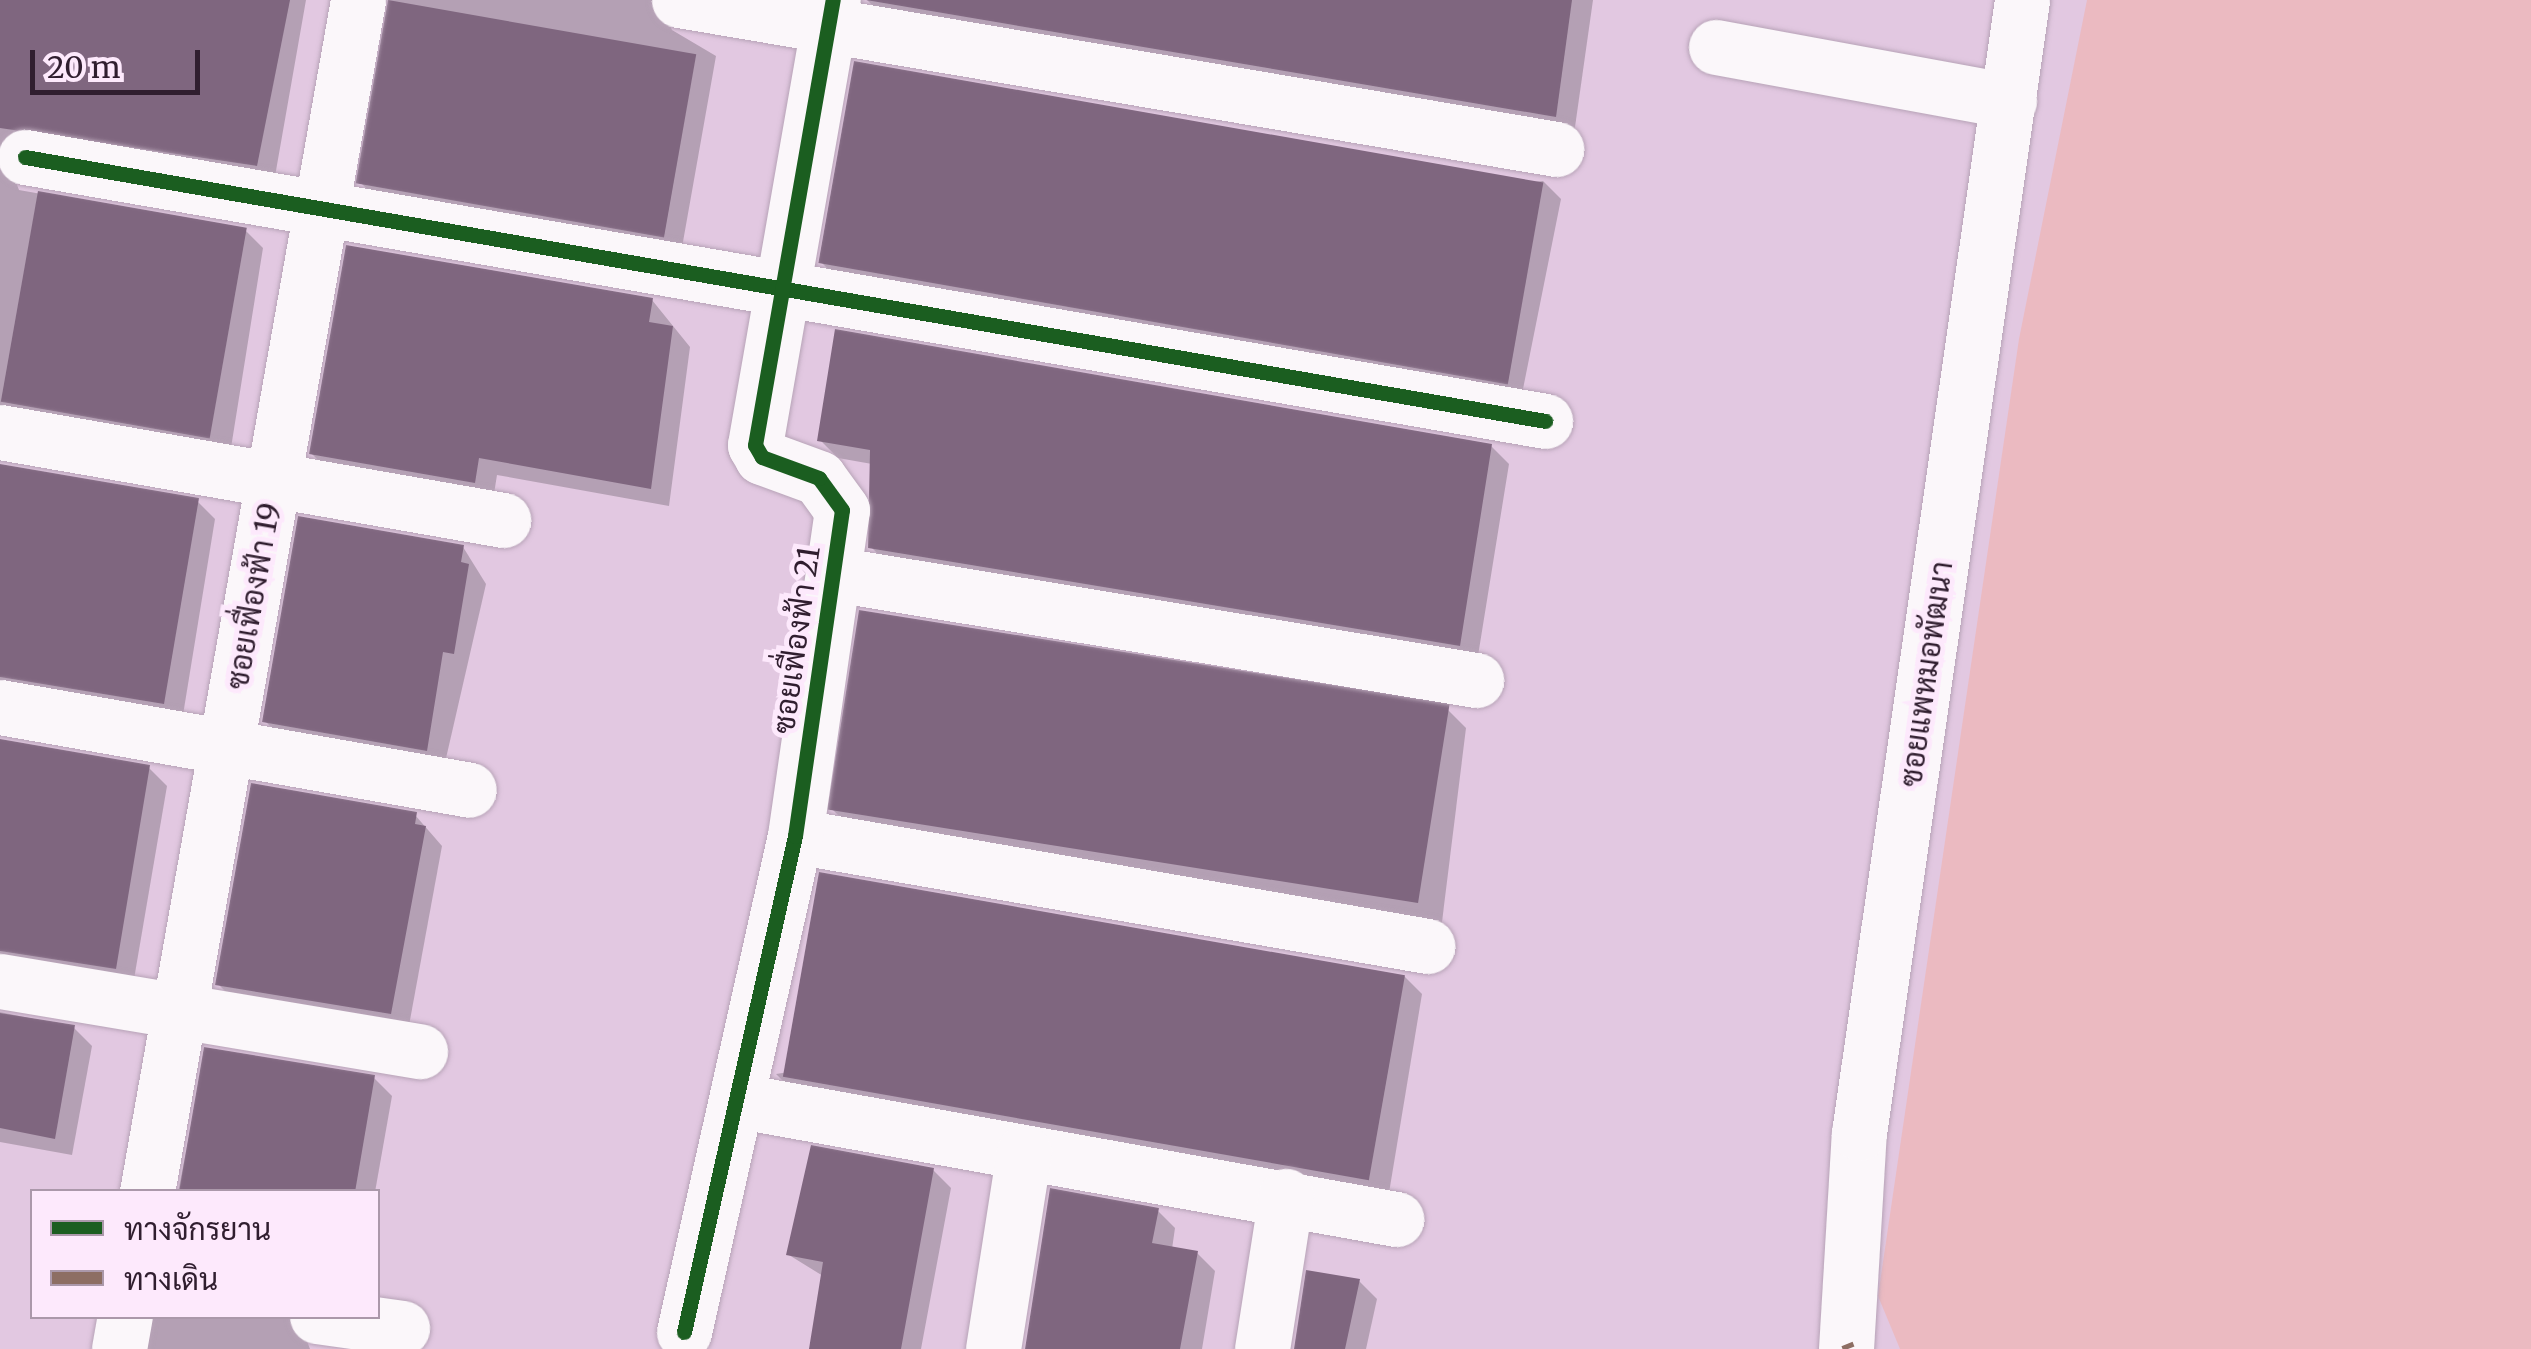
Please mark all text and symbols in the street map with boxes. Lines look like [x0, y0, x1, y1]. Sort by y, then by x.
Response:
scale bar [35, 30, 205, 92]
text: 20 m [47, 48, 120, 86]
street label: ซอยเฟื่องฟ้า 19 [219, 500, 287, 692]
street label: ซอยเฟื่องฟ้า 21 [765, 544, 827, 736]
street label: ซอยแพหมอพัฒนา [1892, 559, 1960, 789]
legend [30, 1189, 380, 1319]
text: ทางจักรยาน [124, 1210, 271, 1248]
text: ทางเดิน [124, 1260, 218, 1298]

